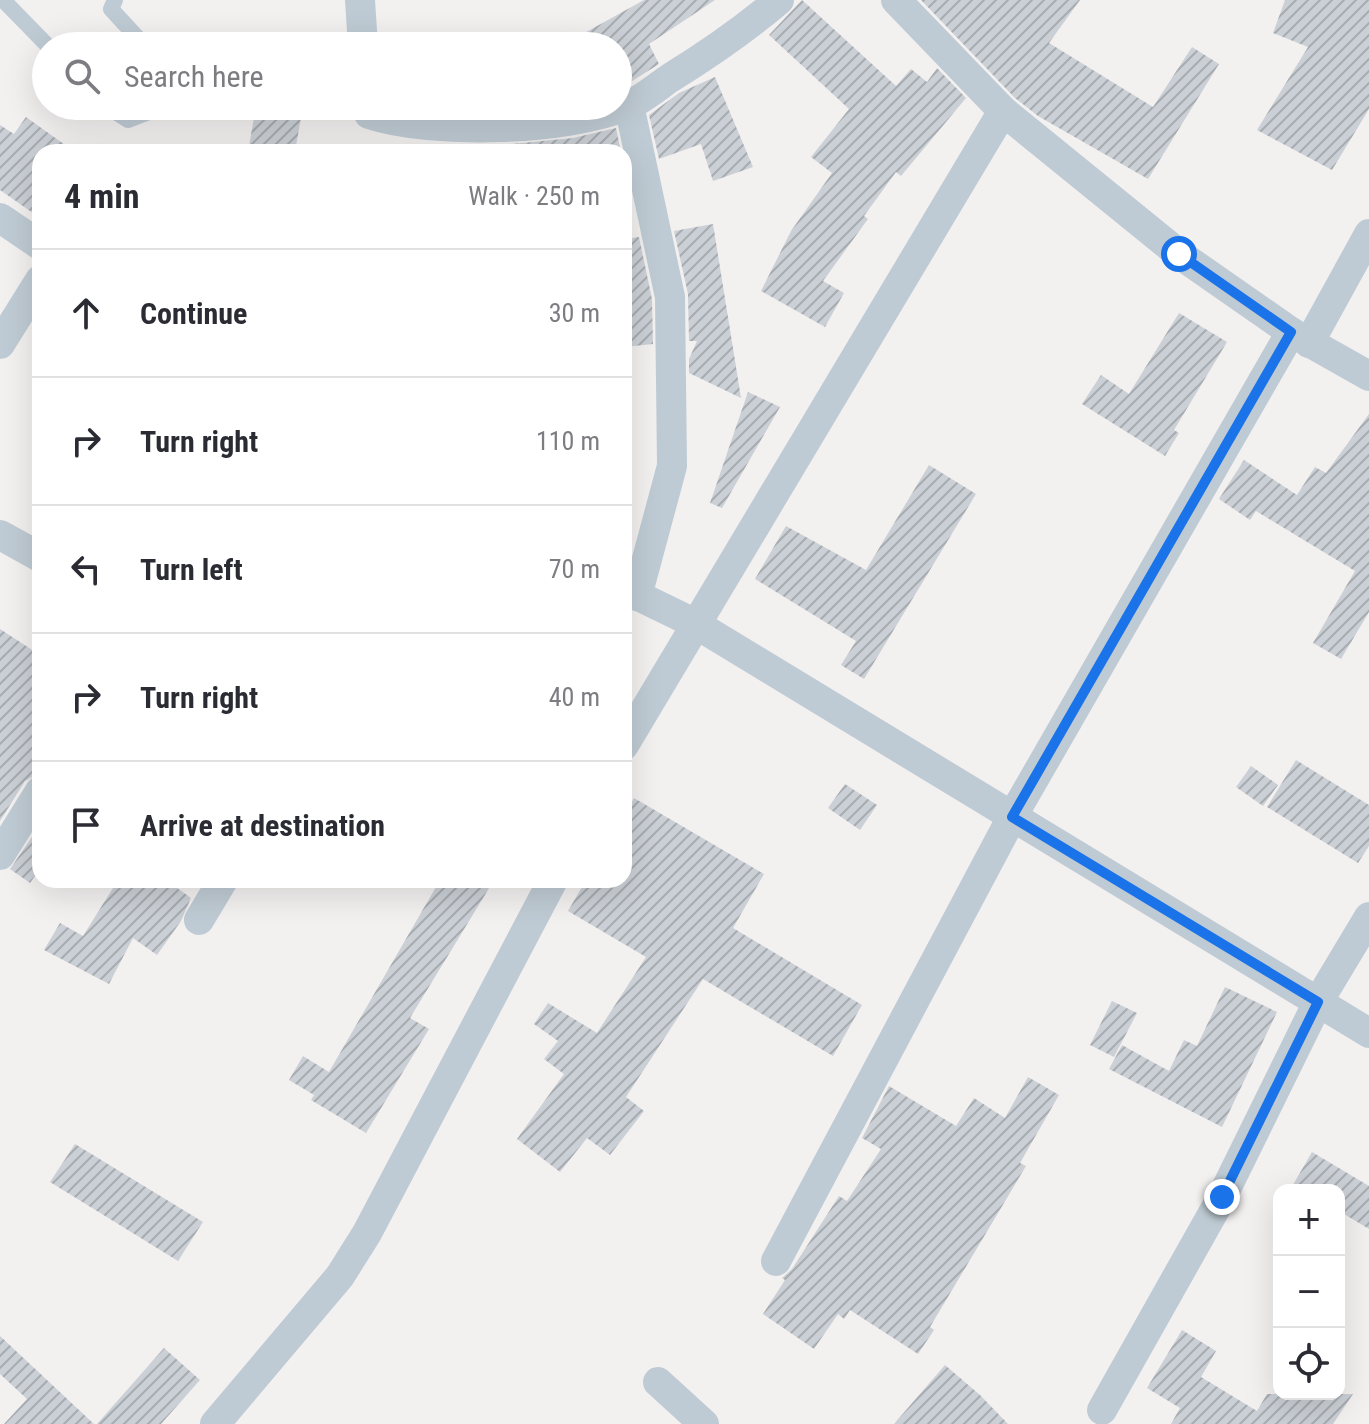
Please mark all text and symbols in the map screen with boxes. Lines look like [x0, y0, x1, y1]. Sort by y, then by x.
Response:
search box [32, 32, 632, 120]
icon: search [60, 54, 104, 98]
text: Search here [124, 59, 264, 94]
text: 4 min [64, 176, 140, 216]
text: Walk · 250 m [468, 181, 600, 211]
route start [1161, 236, 1197, 272]
icon: ahead [64, 291, 108, 335]
text: Continue [140, 296, 247, 331]
text: 30 m [549, 298, 600, 328]
icon: right [64, 419, 108, 463]
text: Turn right [140, 424, 258, 459]
text: 110 m [536, 426, 600, 456]
icon: left [64, 547, 108, 591]
text: Turn left [140, 552, 243, 587]
text: 70 m [549, 554, 600, 584]
icon: right [64, 675, 108, 719]
text: Turn right [140, 680, 258, 715]
text: 40 m [549, 682, 600, 712]
icon: arrive [64, 803, 108, 847]
text: Arrive at destination [140, 808, 385, 843]
route end [1204, 1179, 1240, 1215]
map controls [1273, 1184, 1345, 1400]
button: + [1273, 1184, 1345, 1256]
button: − [1273, 1256, 1345, 1328]
button: locate [1273, 1328, 1345, 1400]

